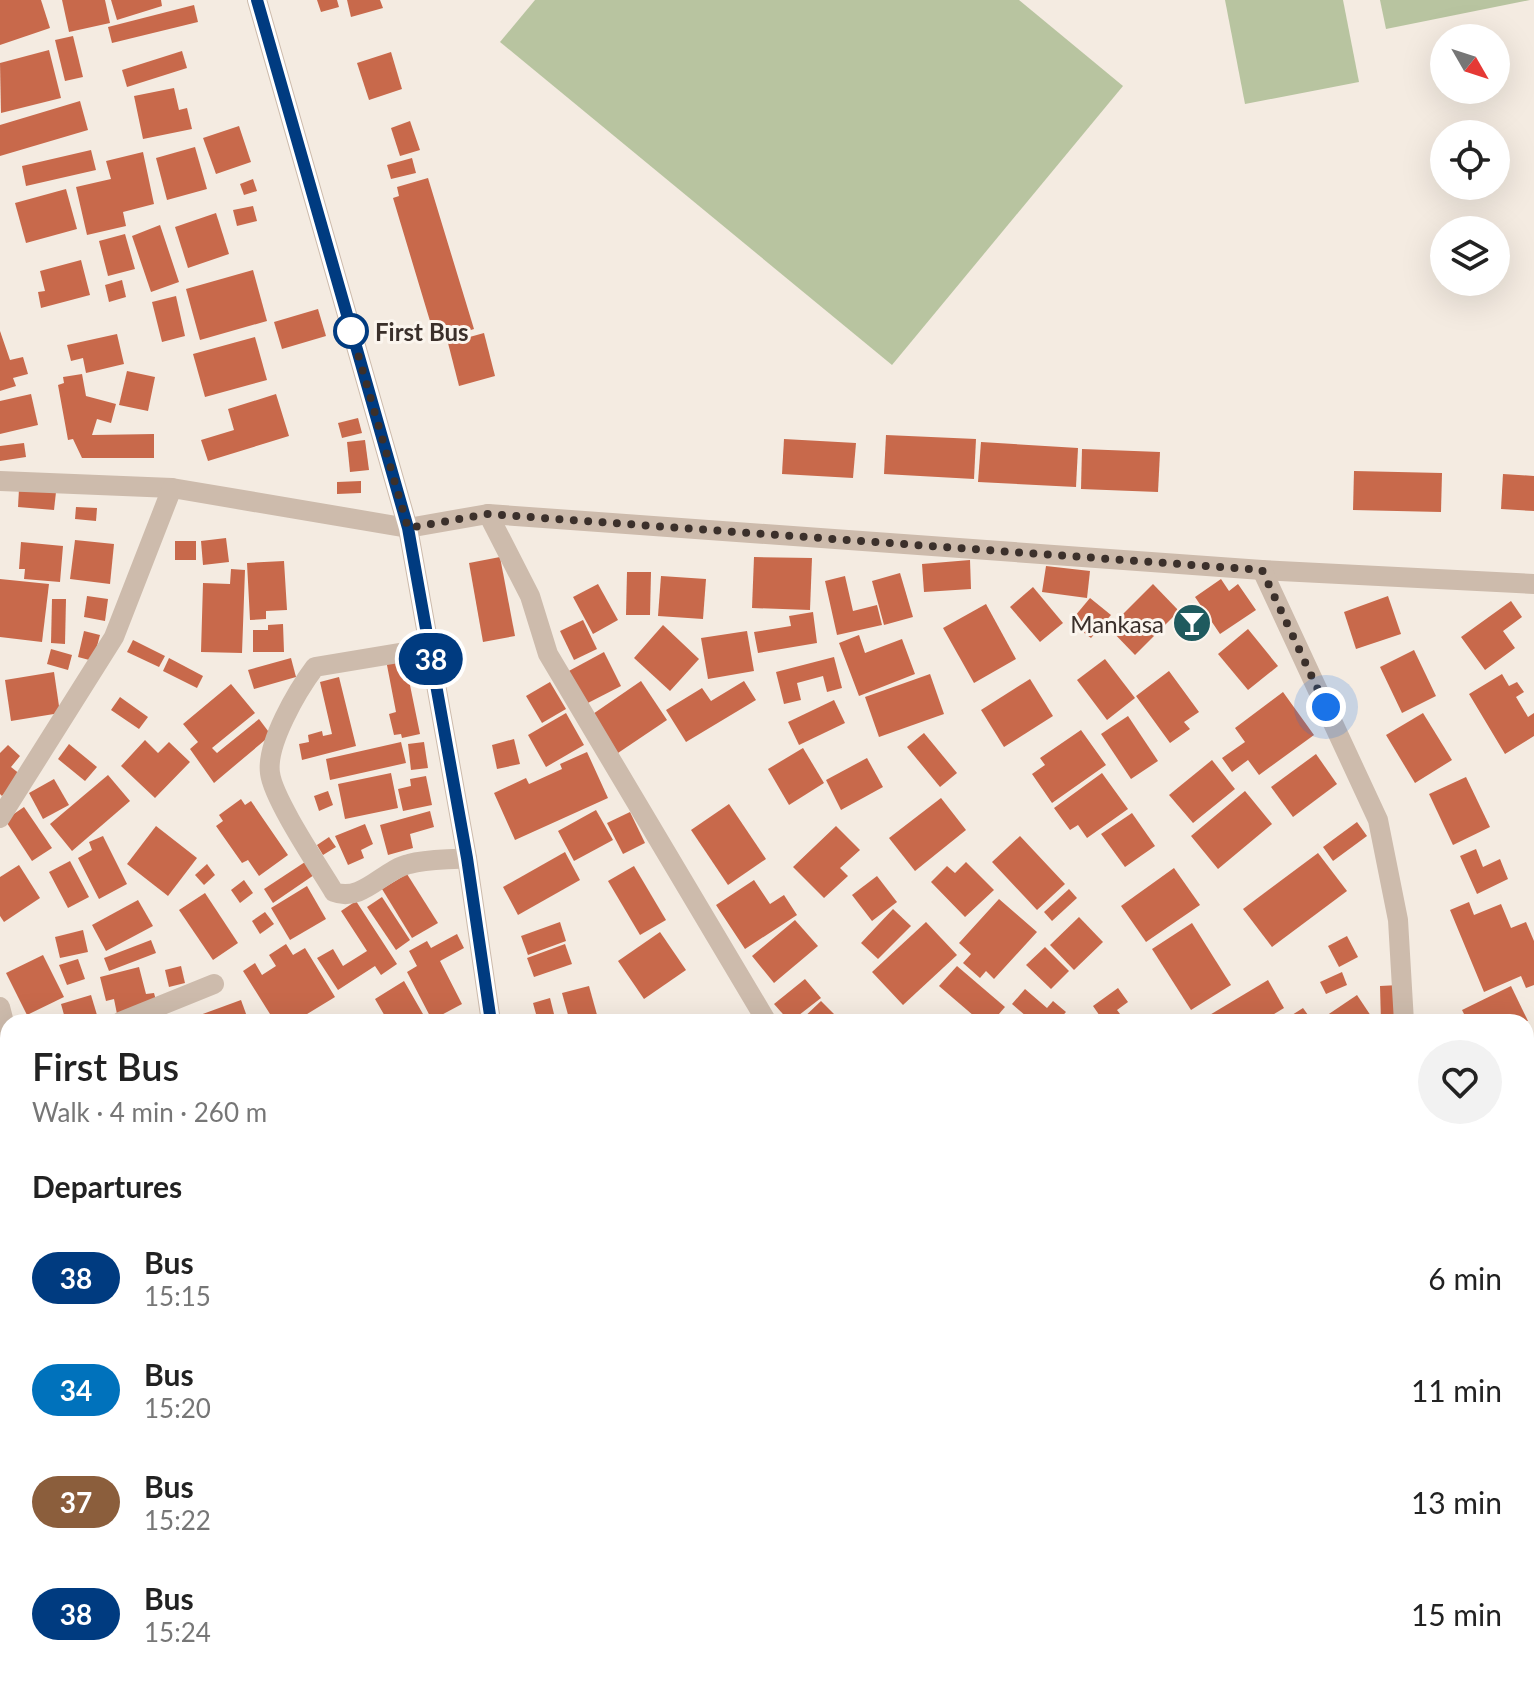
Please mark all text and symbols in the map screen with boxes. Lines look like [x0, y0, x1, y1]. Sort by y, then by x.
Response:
north arrow [1430, 24, 1510, 104]
map controls [1430, 24, 1510, 296]
button: locate [1430, 120, 1510, 200]
button: layers [1430, 216, 1510, 296]
marker: First Bus [334, 314, 368, 348]
place label: First Bus [375, 317, 469, 346]
bar icon: Mankasa [1171, 602, 1213, 644]
place label: Mankasa [1070, 609, 1164, 638]
line badge: 38 [395, 633, 467, 685]
text: 38 [415, 642, 447, 676]
your location [1306, 687, 1346, 727]
button: heart [1418, 1040, 1502, 1124]
text: First Bus [32, 1043, 179, 1089]
text: Walk · 4 min · 260 m [32, 1096, 267, 1128]
text: Departures [32, 1168, 182, 1204]
text: Bus [144, 1244, 194, 1280]
text: 6 min [1428, 1260, 1502, 1296]
text: 38 [60, 1261, 92, 1295]
text: 15:15 [144, 1280, 211, 1312]
text: Bus [144, 1356, 194, 1392]
text: 11 min [1411, 1372, 1502, 1408]
text: 34 [60, 1373, 92, 1407]
text: 15:20 [144, 1392, 211, 1424]
text: Bus [144, 1468, 194, 1504]
text: 13 min [1411, 1484, 1502, 1520]
text: 37 [60, 1485, 92, 1519]
text: 15:22 [144, 1504, 211, 1536]
text: Bus [144, 1580, 194, 1616]
text: 15 min [1411, 1596, 1502, 1632]
text: 38 [60, 1597, 92, 1631]
text: 15:24 [144, 1616, 211, 1648]

